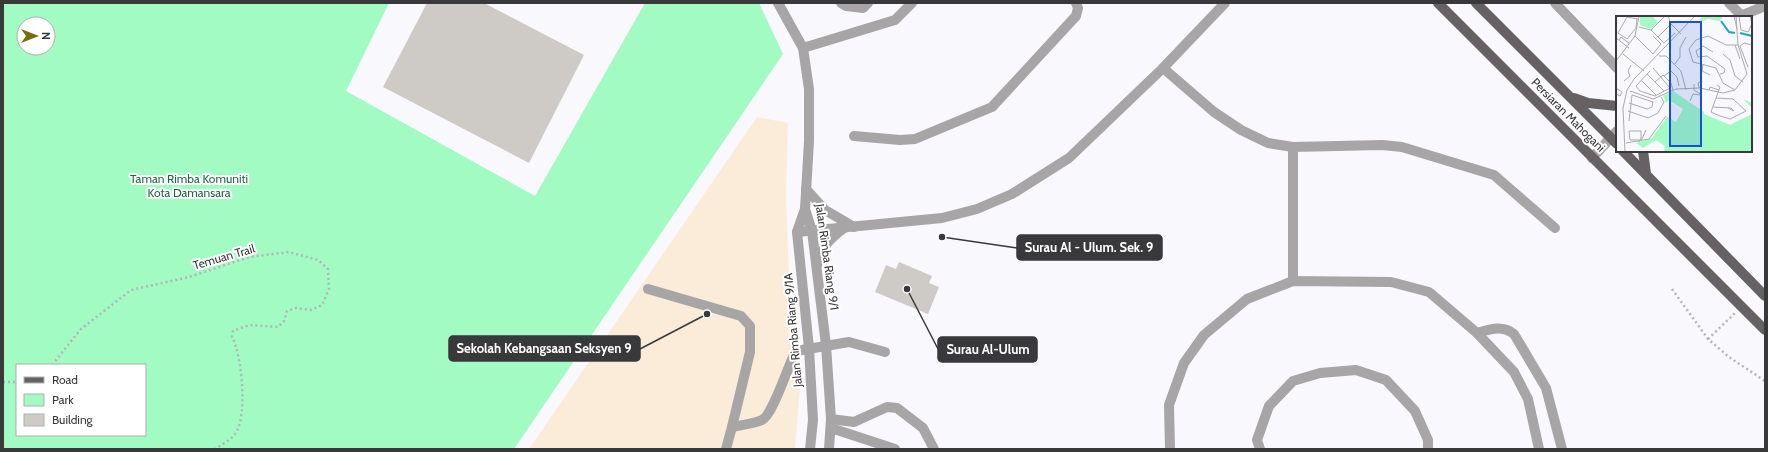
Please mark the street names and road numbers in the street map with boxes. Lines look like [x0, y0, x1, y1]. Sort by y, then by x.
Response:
street label: Persiaran Mahogani [1528, 75, 1608, 155]
street label: Jalan Rimba Riang 9/1 [812, 202, 842, 311]
street label: Temuan Trail [191, 240, 257, 273]
street label: Jalan Rimba Riang 9/1A [780, 272, 805, 389]

